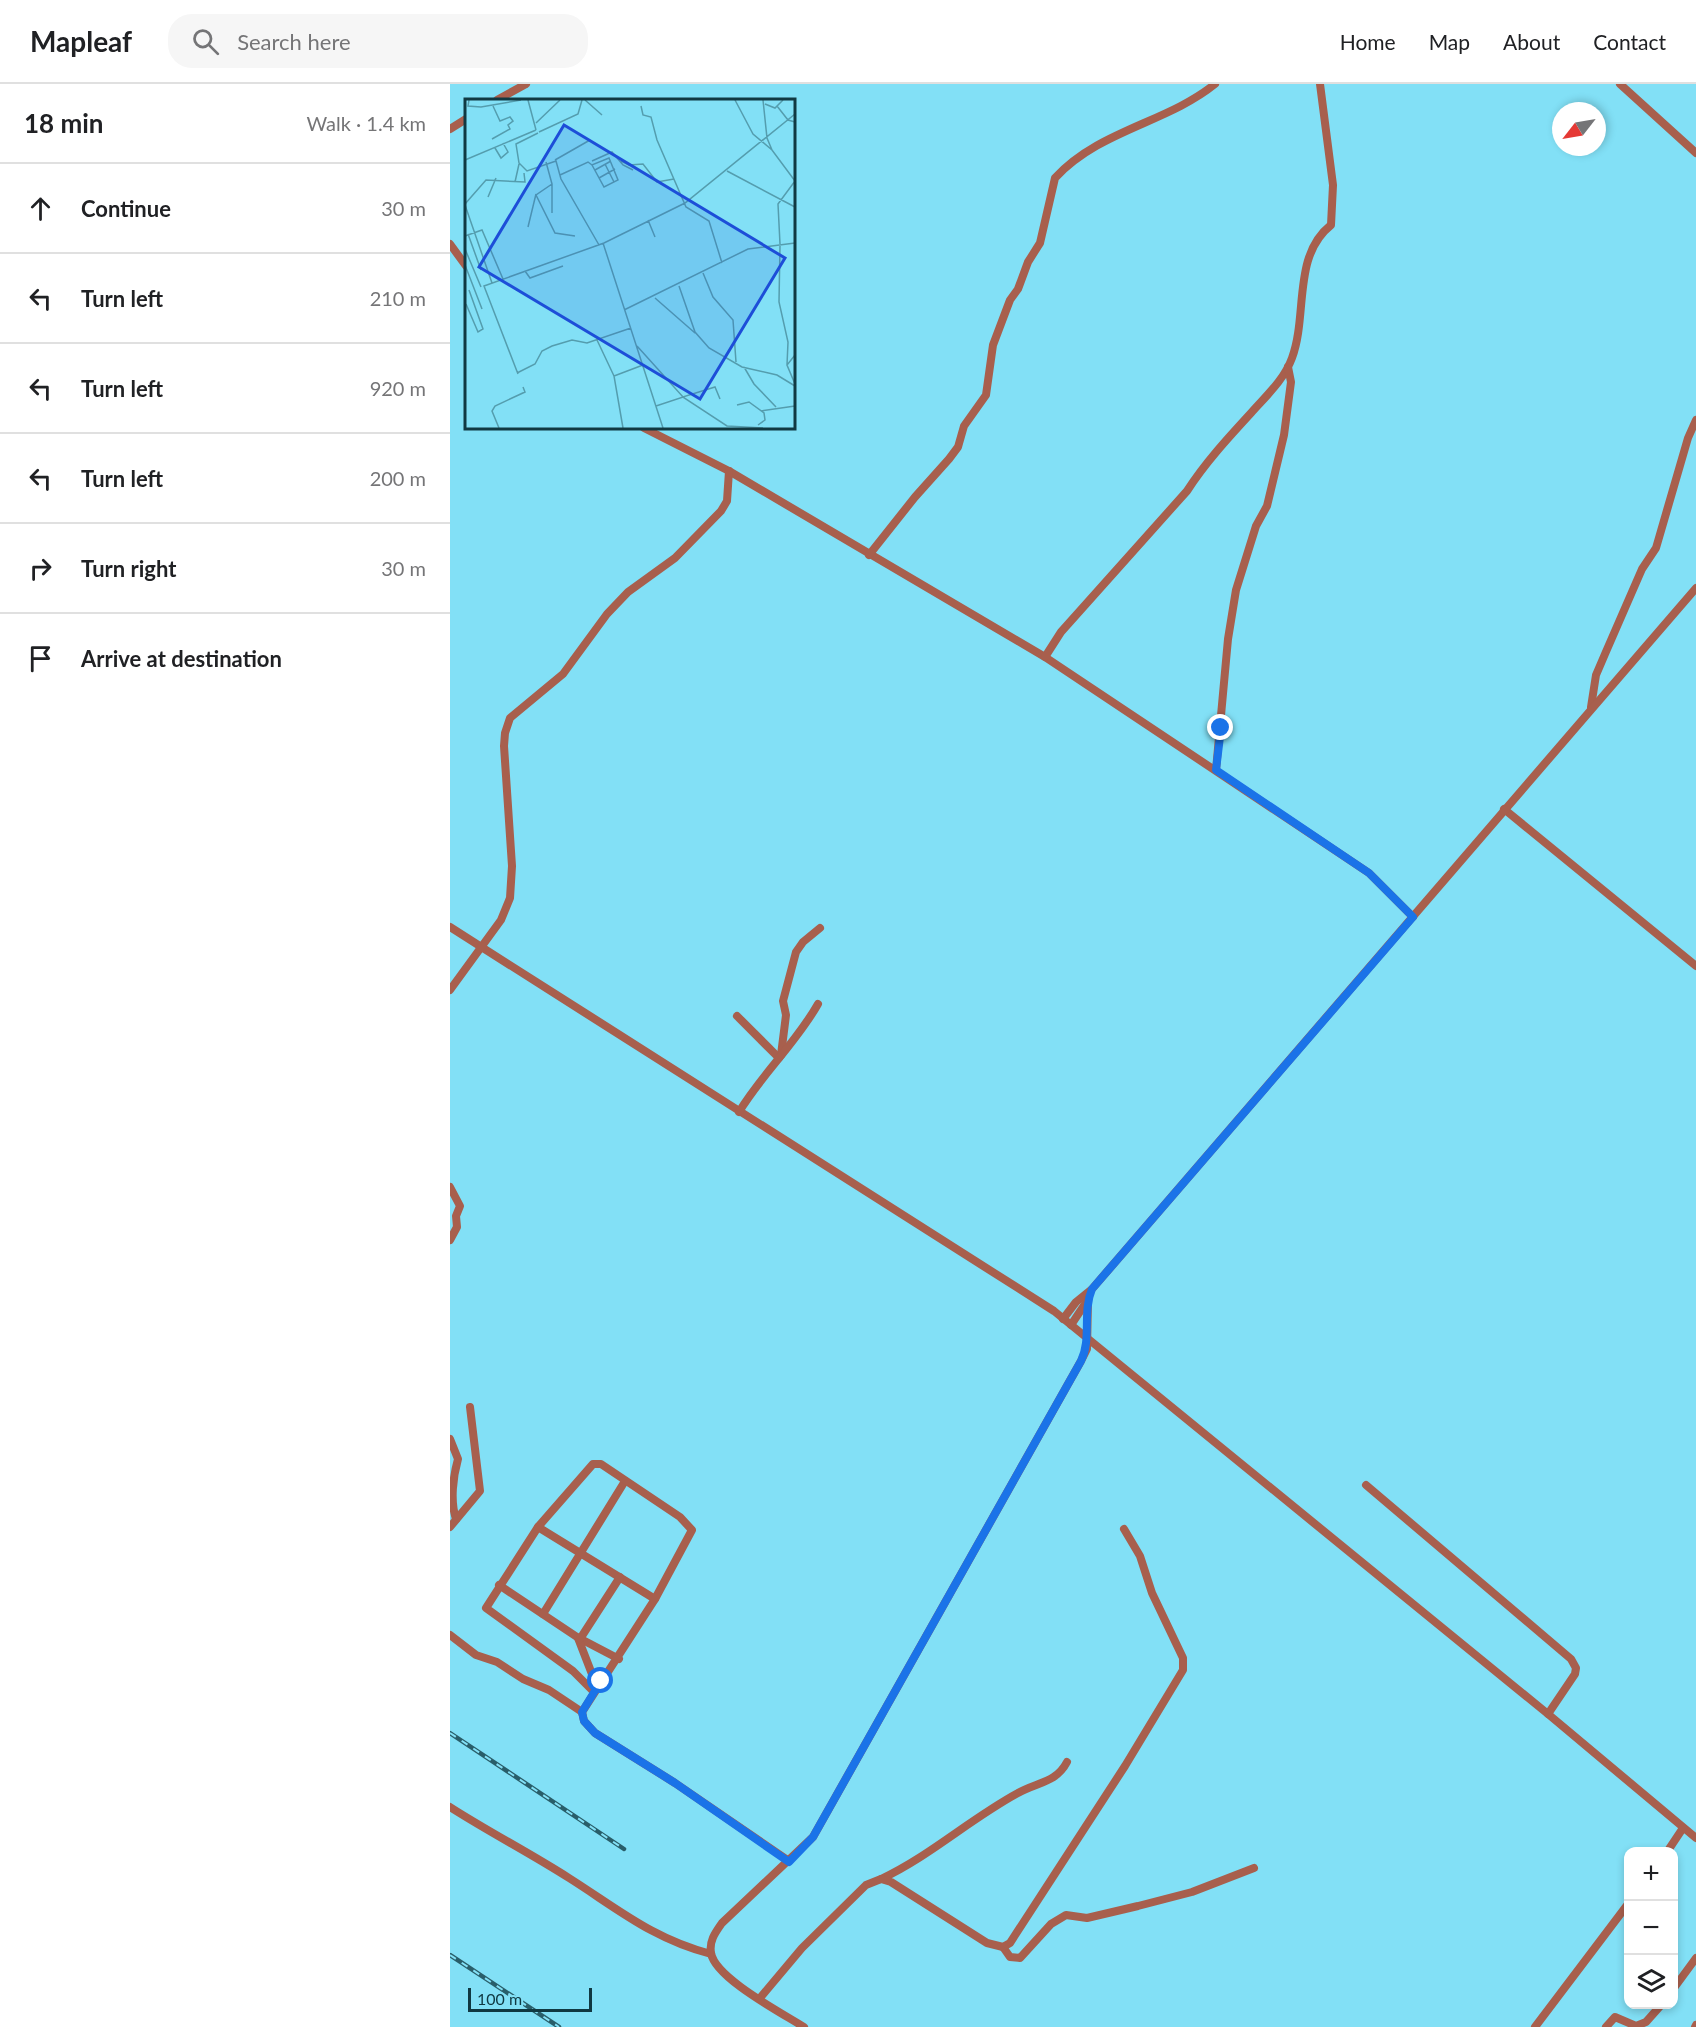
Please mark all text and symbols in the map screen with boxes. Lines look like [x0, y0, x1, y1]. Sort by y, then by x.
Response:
search box [168, 14, 588, 68]
text: Mapleaf [30, 24, 132, 58]
icon: search [189, 25, 222, 58]
text: Search here [237, 28, 351, 55]
text: Home [1340, 29, 1396, 54]
text: Map [1429, 29, 1470, 54]
text: About [1503, 29, 1560, 54]
text: Contact [1593, 29, 1666, 54]
inset map [465, 99, 795, 429]
north arrow [1552, 102, 1606, 156]
text: 18 min [24, 107, 104, 139]
text: Walk · 1.4 km [307, 111, 426, 135]
icon: ahead [24, 192, 57, 225]
text: Continue [81, 195, 171, 222]
text: 30 m [381, 196, 426, 220]
icon: left [24, 282, 57, 315]
text: Turn left [81, 285, 163, 312]
text: 210 m [370, 286, 426, 310]
icon: left [24, 372, 57, 405]
text: Turn left [81, 375, 163, 402]
text: 920 m [370, 376, 426, 400]
icon: left [24, 462, 57, 495]
text: Turn left [81, 465, 163, 492]
text: 200 m [370, 466, 426, 490]
icon: right [24, 552, 57, 585]
text: Turn right [81, 555, 176, 582]
text: 30 m [381, 556, 426, 580]
icon: arrive [24, 642, 57, 675]
text: Arrive at destination [81, 645, 282, 672]
route end [1207, 714, 1233, 740]
route start [587, 1667, 613, 1693]
map controls [1624, 1847, 1678, 2009]
button: + [1624, 1847, 1678, 1901]
button: − [1624, 1901, 1678, 1955]
button: layers [1624, 1955, 1678, 2009]
scale bar [468, 1985, 592, 2012]
text: 100 m [477, 1989, 522, 2008]

